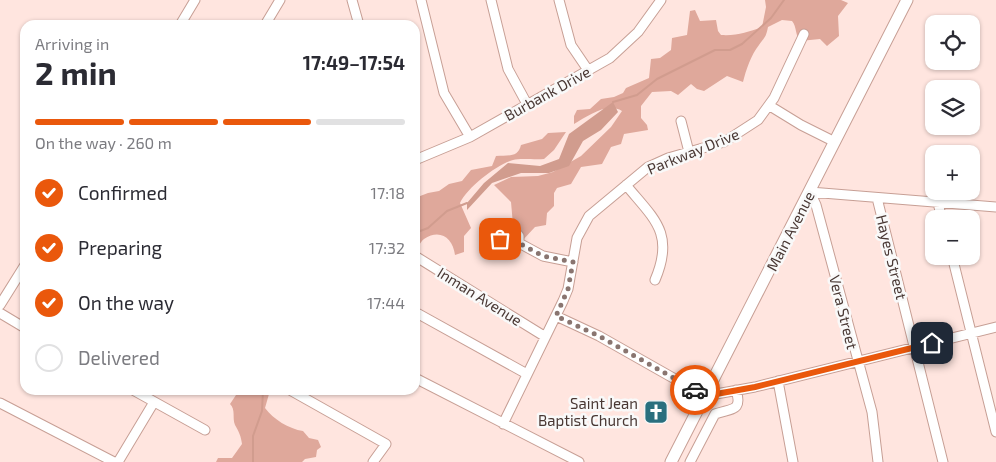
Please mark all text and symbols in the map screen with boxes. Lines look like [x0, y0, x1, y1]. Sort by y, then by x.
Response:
map controls [925, 15, 980, 265]
button: locate [925, 15, 980, 70]
text: Arriving in [35, 34, 109, 53]
text: 17:49–17:54 [303, 51, 405, 74]
text: 2 min [35, 53, 117, 91]
street label: Burbank Drive [501, 62, 593, 124]
button: layers [925, 80, 980, 135]
street label: Parkway Drive [644, 124, 742, 178]
text: On the way · 260 m [35, 133, 172, 152]
button: + [925, 145, 980, 200]
icon: check [35, 179, 63, 207]
text: Confirmed [78, 181, 168, 204]
text: 17:18 [371, 183, 405, 202]
street label: Main Avenue [762, 188, 818, 274]
button: − [925, 210, 980, 265]
street label: Hayes Street [873, 213, 911, 302]
pin [479, 218, 521, 260]
icon: bag [486, 225, 514, 253]
icon: check [35, 234, 63, 262]
text: Preparing [78, 236, 162, 259]
text: 17:32 [369, 238, 405, 257]
street label: Inman Avenue [435, 263, 525, 329]
street label: Vera Street [826, 273, 862, 351]
icon: check [35, 289, 63, 317]
text: On the way [78, 291, 174, 314]
text: 17:44 [367, 293, 405, 312]
pin [911, 322, 953, 364]
icon: home [918, 329, 946, 357]
text: Delivered [78, 346, 160, 369]
courier [670, 365, 720, 415]
icon: car [681, 376, 709, 404]
place label: Saint Jean Baptist Church [538, 394, 638, 429]
church icon: Saint Jean Baptist Church [643, 399, 669, 425]

